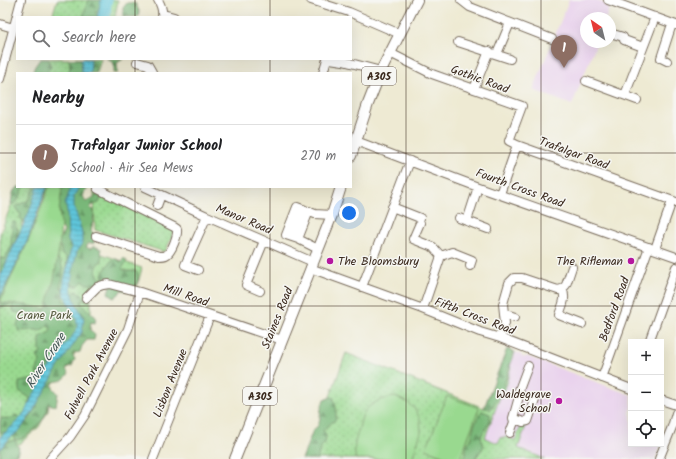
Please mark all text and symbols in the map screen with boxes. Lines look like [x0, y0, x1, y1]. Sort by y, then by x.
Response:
north arrow [580, 12, 616, 48]
search box [16, 16, 352, 60]
text: Search here [62, 26, 136, 50]
icon: search [30, 27, 52, 49]
pin: 1 [551, 35, 577, 68]
street label: Gothic Road [448, 60, 513, 99]
road number: A305 [362, 67, 396, 85]
text: Nearby [32, 85, 84, 112]
street label: Trafalgar Road [536, 132, 612, 175]
text: Trafalgar Junior School [70, 134, 222, 158]
text: 1 [43, 146, 47, 167]
text: 270 m [300, 146, 336, 167]
text: School · Air Sea Mews [70, 158, 193, 179]
street label: Fourth Cross Road [473, 164, 568, 214]
street label: Manor Road [213, 199, 276, 240]
your location [339, 203, 359, 223]
place label: The Bloomsbury [338, 252, 419, 271]
place label: The Rifleman [557, 252, 623, 271]
marker: The Bloomsbury [325, 256, 335, 266]
marker: The Rifleman [626, 256, 636, 266]
street label: Bedford Road [594, 273, 635, 344]
street label: Mill Road [160, 279, 212, 312]
street label: Staines Road [256, 283, 299, 352]
street label: Fifth Cross Road [432, 292, 519, 341]
park label: Crane Park [16, 306, 72, 325]
street label: Fulwell Park Avenue [59, 325, 124, 423]
water label: River Crane [20, 328, 73, 393]
map controls [628, 339, 664, 447]
button: + [628, 339, 664, 375]
street label: Lisbon Avenue [148, 345, 193, 420]
button: − [628, 375, 664, 411]
place label: Waldegrave School [496, 385, 552, 418]
road number: A305 [243, 387, 277, 405]
marker: Waldegrave School [554, 396, 564, 406]
button: locate [628, 411, 664, 447]

